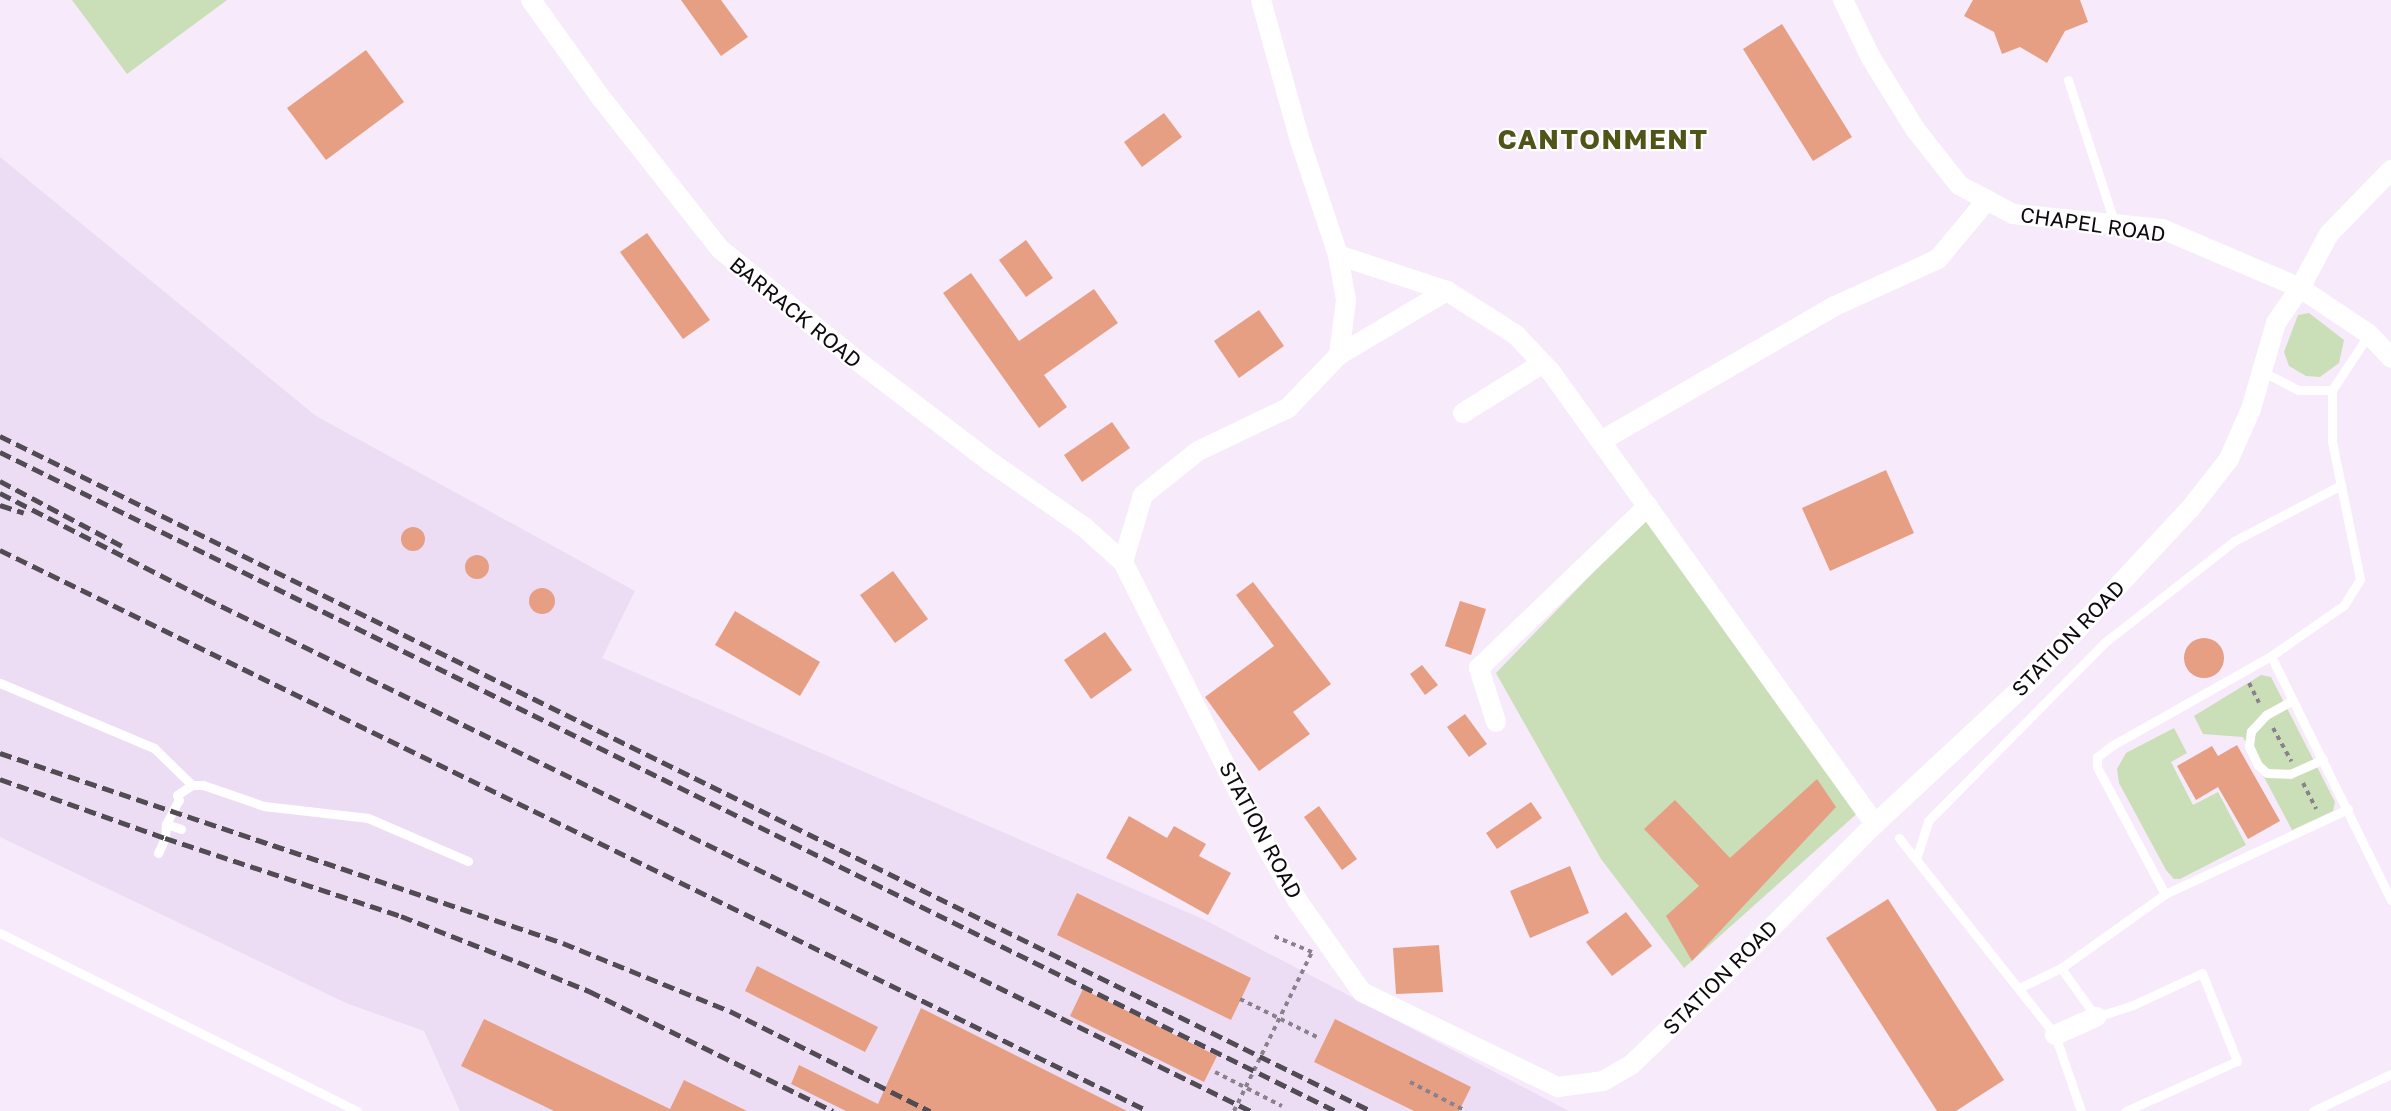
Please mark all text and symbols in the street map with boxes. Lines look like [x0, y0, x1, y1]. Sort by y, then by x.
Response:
district label: CANTONMENT [1498, 124, 1708, 156]
street label: CHAPEL ROAD [2019, 201, 2167, 247]
street label: BARRACK ROAD [725, 251, 867, 373]
street label: STATION ROAD [2006, 575, 2130, 701]
street label: STATION ROAD [1214, 757, 1308, 903]
street label: STATION ROAD [1658, 915, 1782, 1039]

